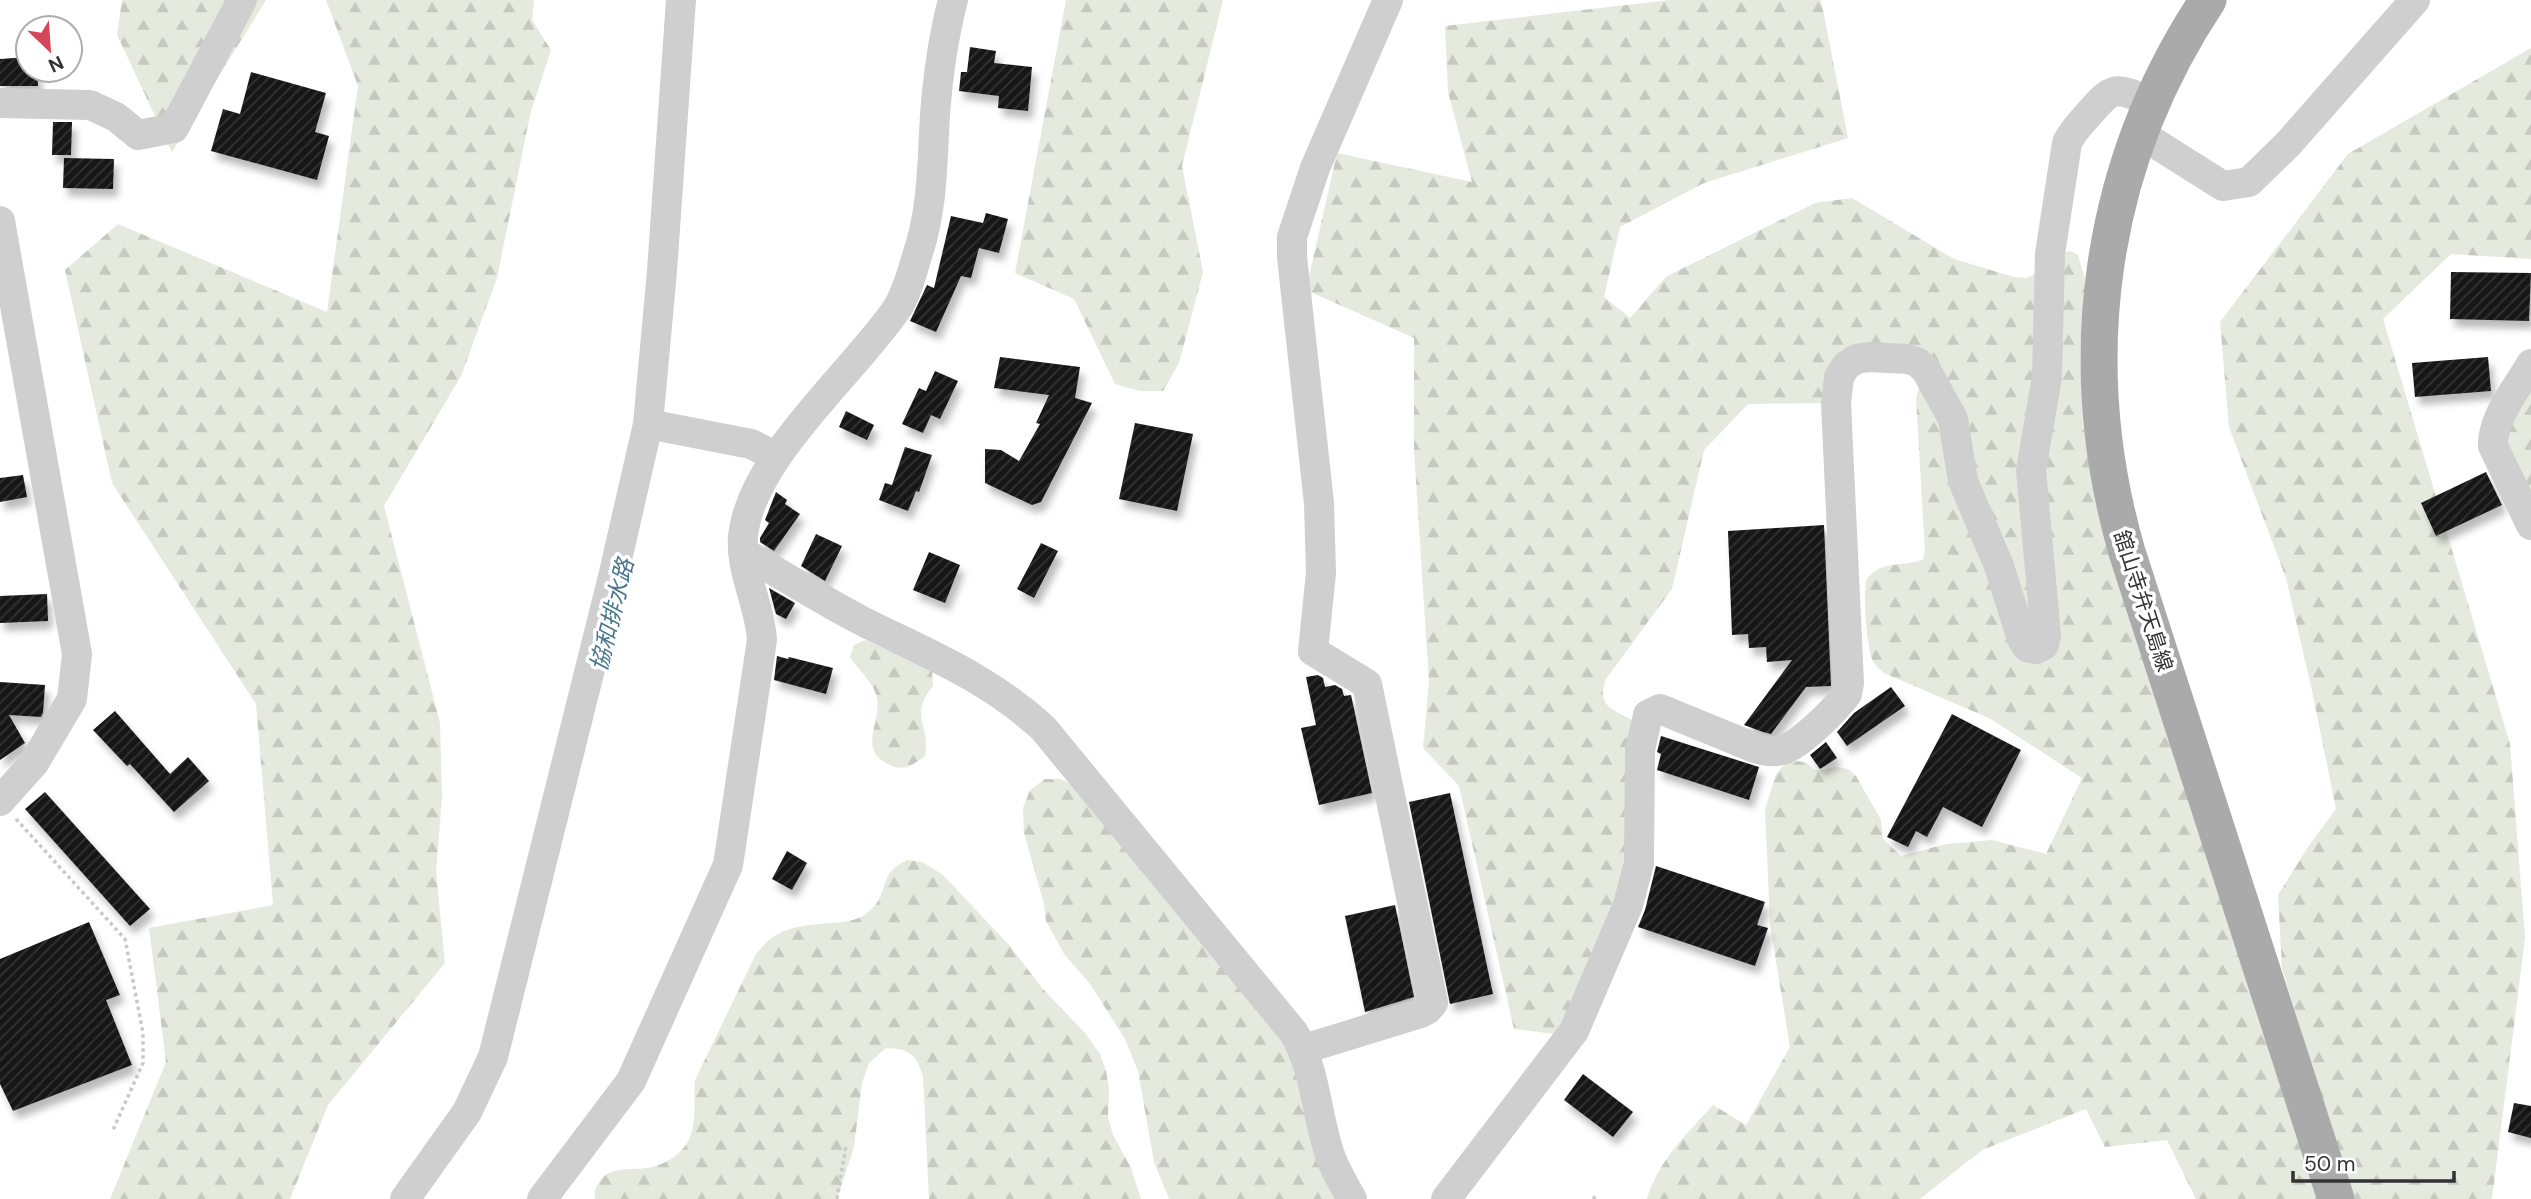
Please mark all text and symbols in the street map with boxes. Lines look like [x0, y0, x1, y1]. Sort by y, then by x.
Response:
north arrow [14, 14, 84, 84]
text: N [44, 50, 68, 78]
street label: 舘山寺弁天島線 [2107, 527, 2179, 675]
water label: 協和排水路 [584, 554, 641, 674]
scale bar [2293, 1140, 2454, 1184]
text: 50 m [2304, 1150, 2355, 1178]

